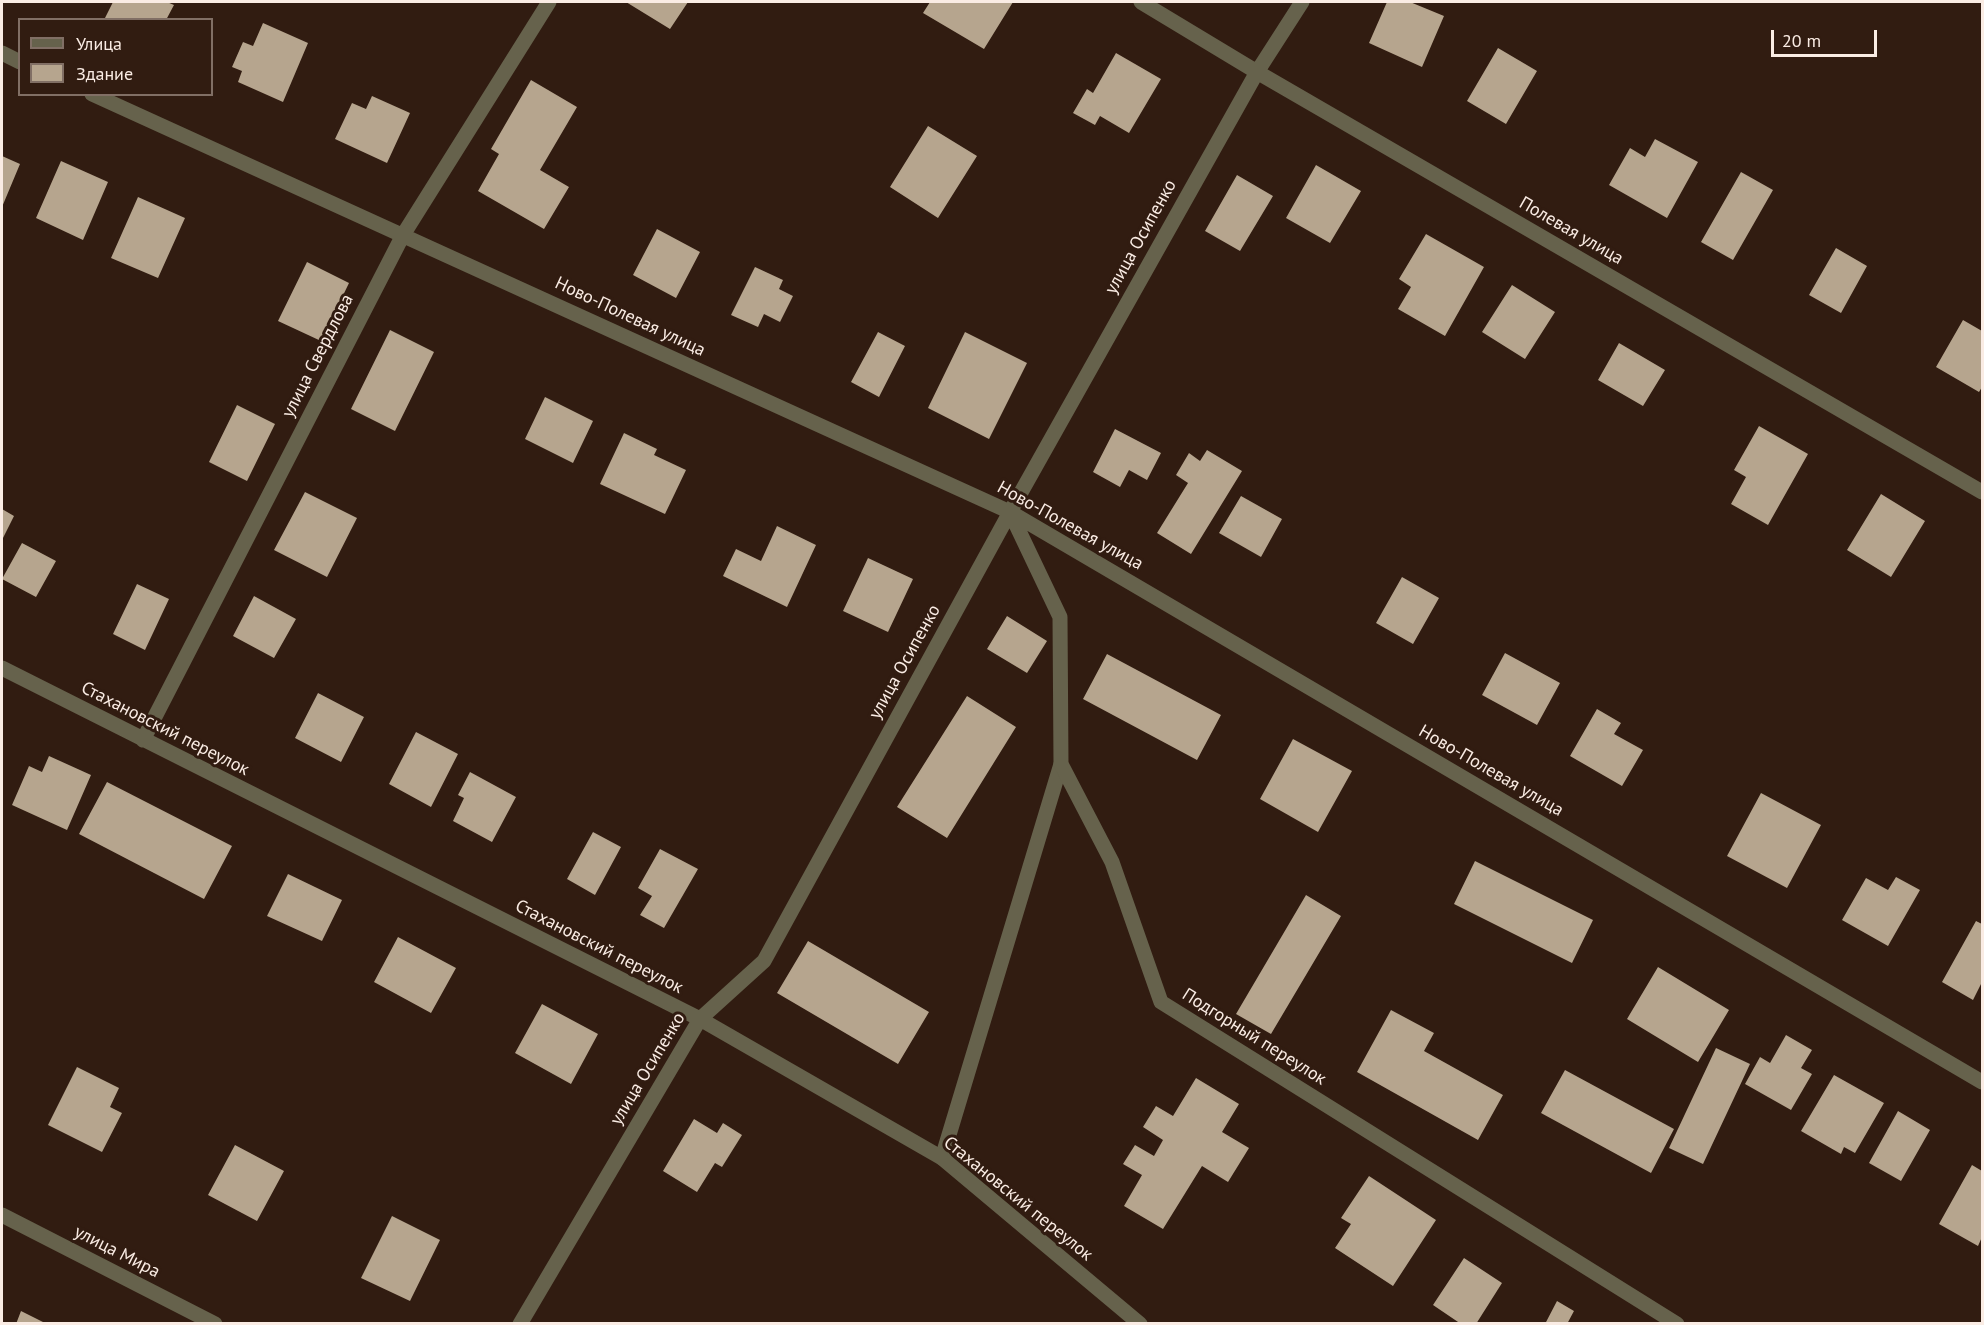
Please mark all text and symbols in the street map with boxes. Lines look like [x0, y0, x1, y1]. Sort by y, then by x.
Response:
legend [18, 18, 213, 96]
scale bar [1774, 18, 1880, 56]
text: 20 m [1782, 29, 1821, 52]
text: Улица [76, 32, 122, 55]
text: Здание [76, 62, 133, 85]
street label: улица Осипенко [1101, 176, 1181, 298]
street label: Полевая улица [1515, 192, 1627, 270]
street label: Ново-Полевая улица [551, 273, 709, 361]
street label: улица Свердлова [278, 291, 358, 421]
street label: Ново-Полевая улица [993, 477, 1147, 575]
street label: улица Осипенко [865, 601, 945, 723]
street label: Стахановский переулок [77, 677, 253, 781]
street label: Ново-Полевая улица [1415, 721, 1567, 821]
street label: Стахановский переулок [511, 895, 687, 999]
street label: Подгорный переулок [1178, 984, 1330, 1090]
street label: улица Осипенко [606, 1009, 690, 1129]
street label: Стахановский переулок [939, 1132, 1097, 1266]
street label: улица Мира [71, 1221, 163, 1283]

